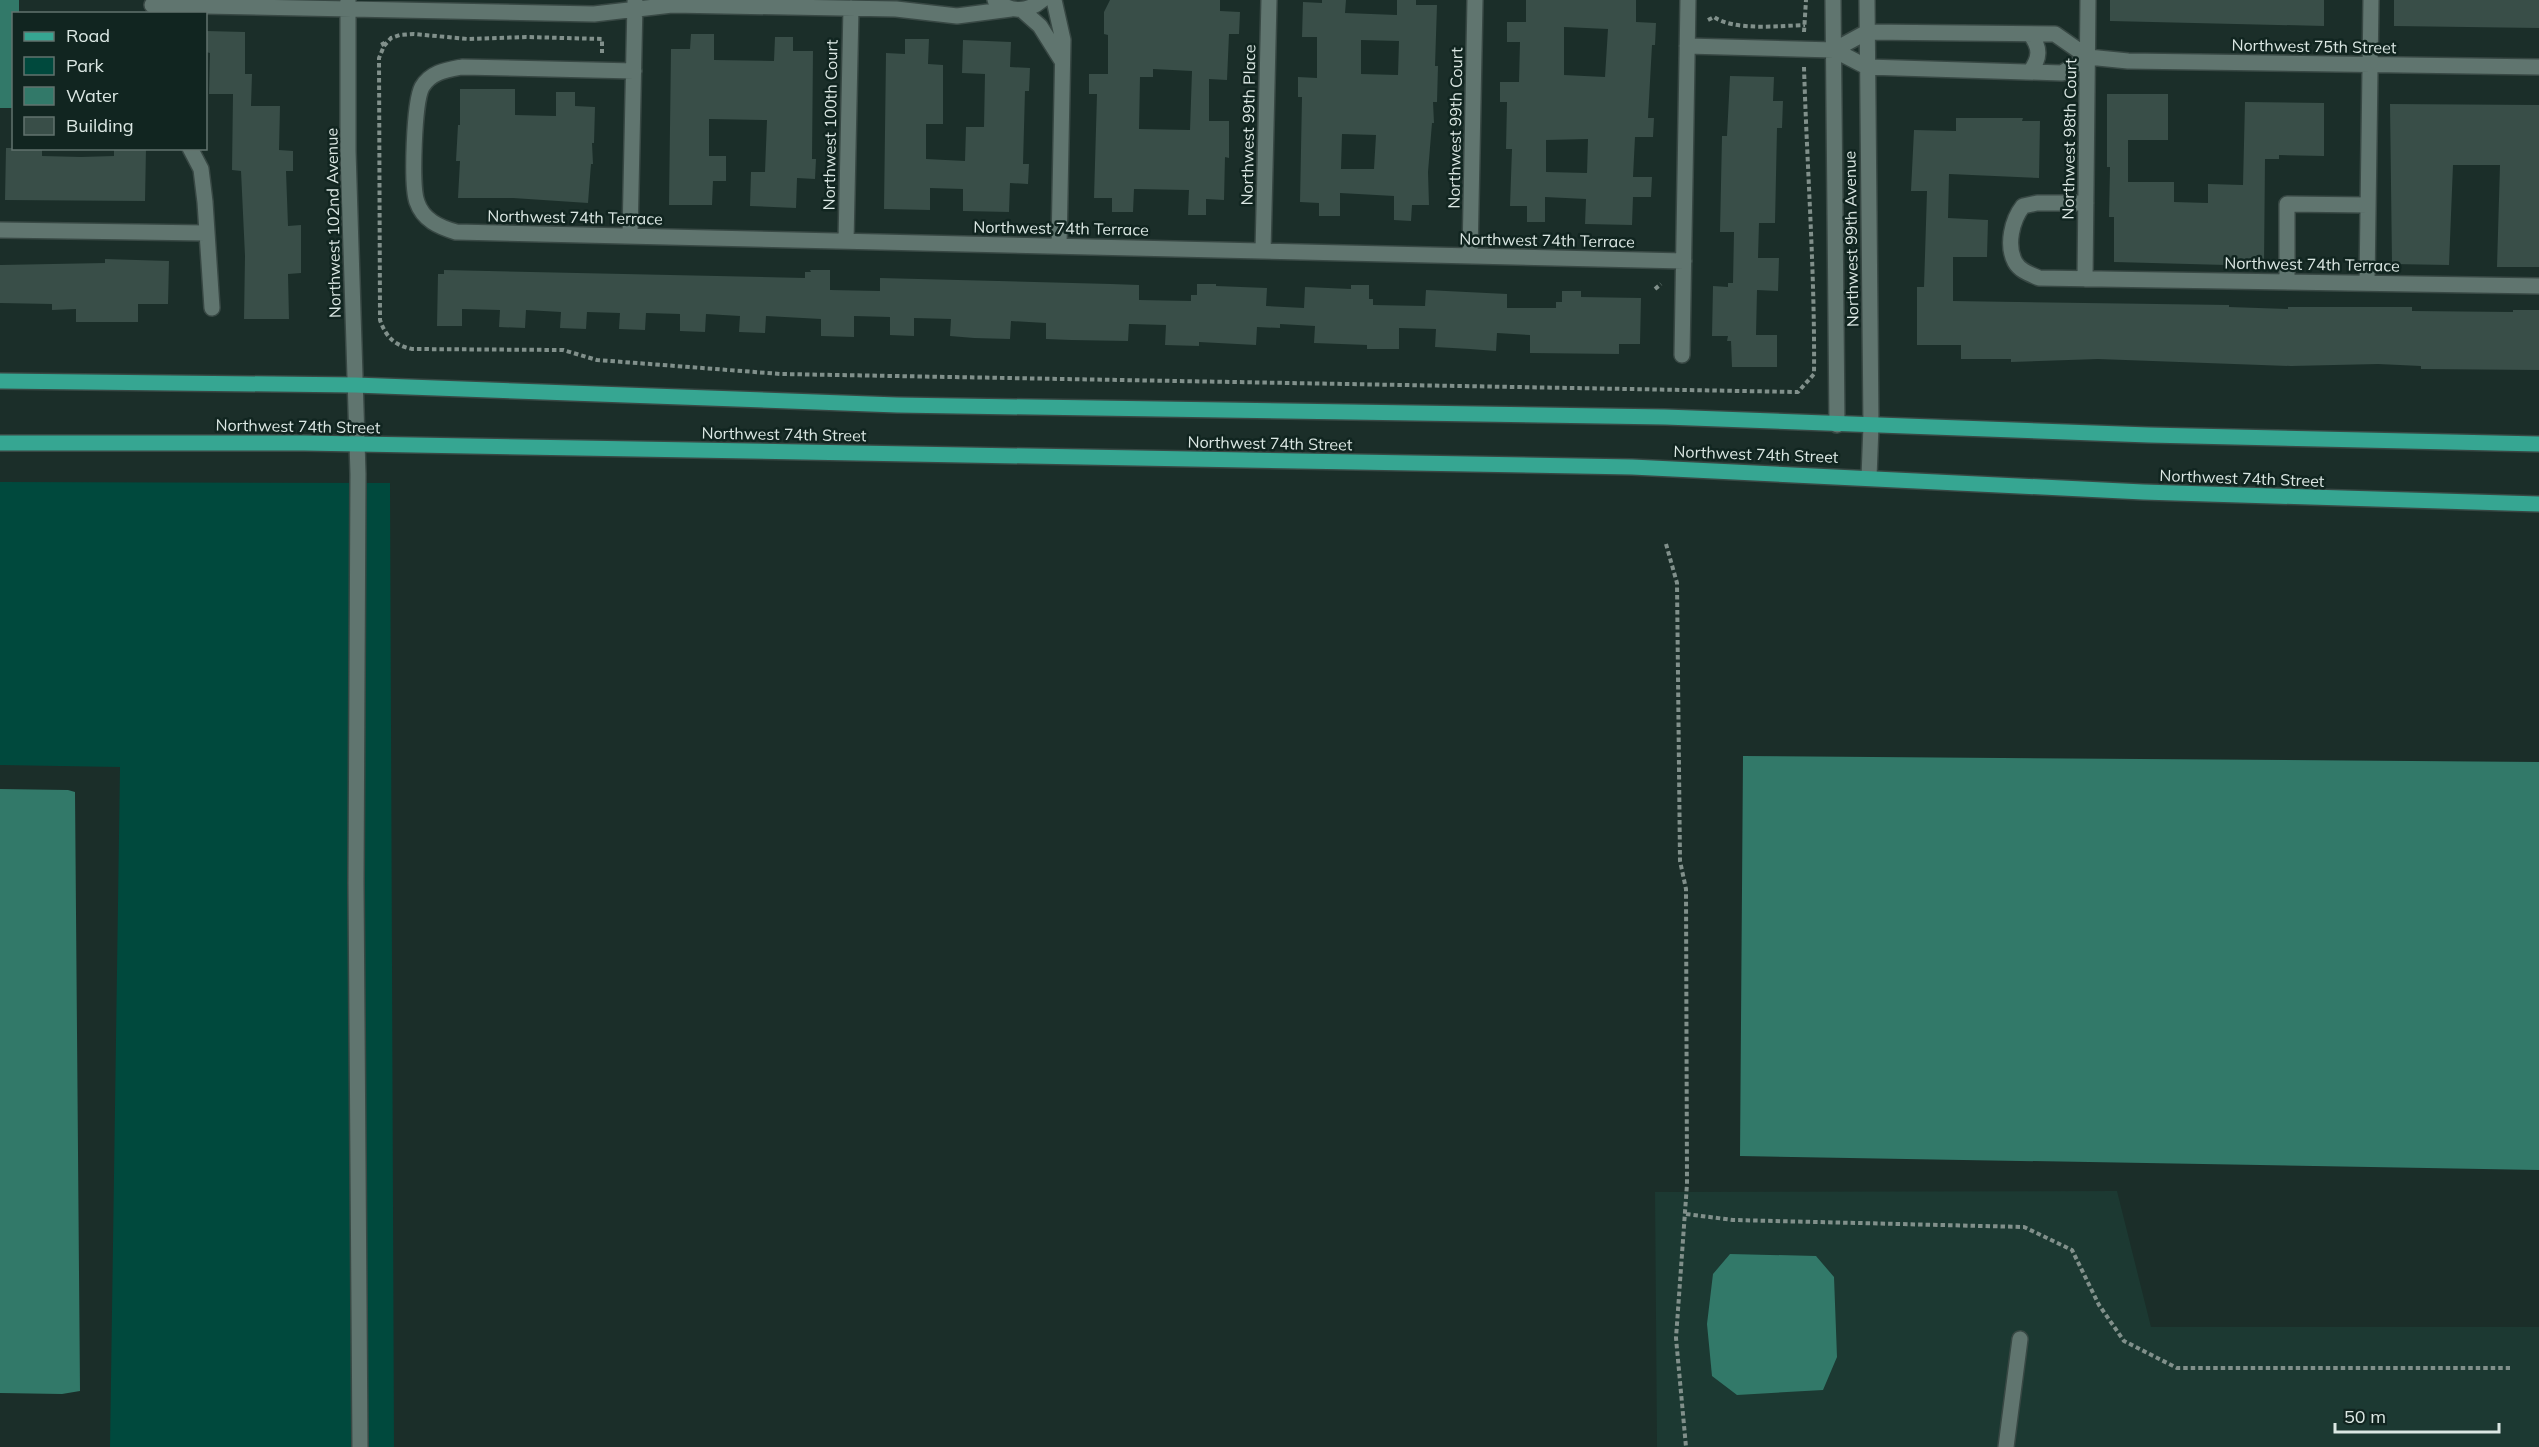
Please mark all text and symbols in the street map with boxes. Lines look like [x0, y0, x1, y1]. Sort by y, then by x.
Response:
legend [12, 12, 207, 150]
text: Road [66, 24, 110, 47]
street label: Northwest 75th Street [2231, 35, 2397, 57]
street label: Northwest 100th Court [819, 39, 841, 211]
street label: Northwest 99th Place [1237, 44, 1259, 206]
street label: Northwest 99th Court [1444, 47, 1466, 209]
text: Park [66, 54, 105, 77]
street label: Northwest 98th Court [2058, 58, 2080, 220]
text: Water [66, 84, 119, 107]
text: Building [66, 114, 134, 137]
street label: Northwest 102nd Avenue [321, 128, 345, 318]
street label: Northwest 99th Avenue [1839, 151, 1863, 327]
street label: Northwest 74th Terrace [487, 205, 663, 229]
street label: Northwest 74th Terrace [973, 216, 1149, 240]
street label: Northwest 74th Terrace [1459, 228, 1635, 252]
street label: Northwest 74th Terrace [2224, 252, 2400, 276]
street label: Northwest 74th Street [215, 415, 381, 437]
street label: Northwest 74th Street [701, 423, 867, 445]
street label: Northwest 74th Street [1187, 432, 1353, 454]
street label: Northwest 74th Street [1673, 441, 1839, 467]
street label: Northwest 74th Street [2159, 465, 2325, 491]
scale bar [2335, 1396, 2498, 1434]
text: 50 m [2344, 1405, 2386, 1428]

